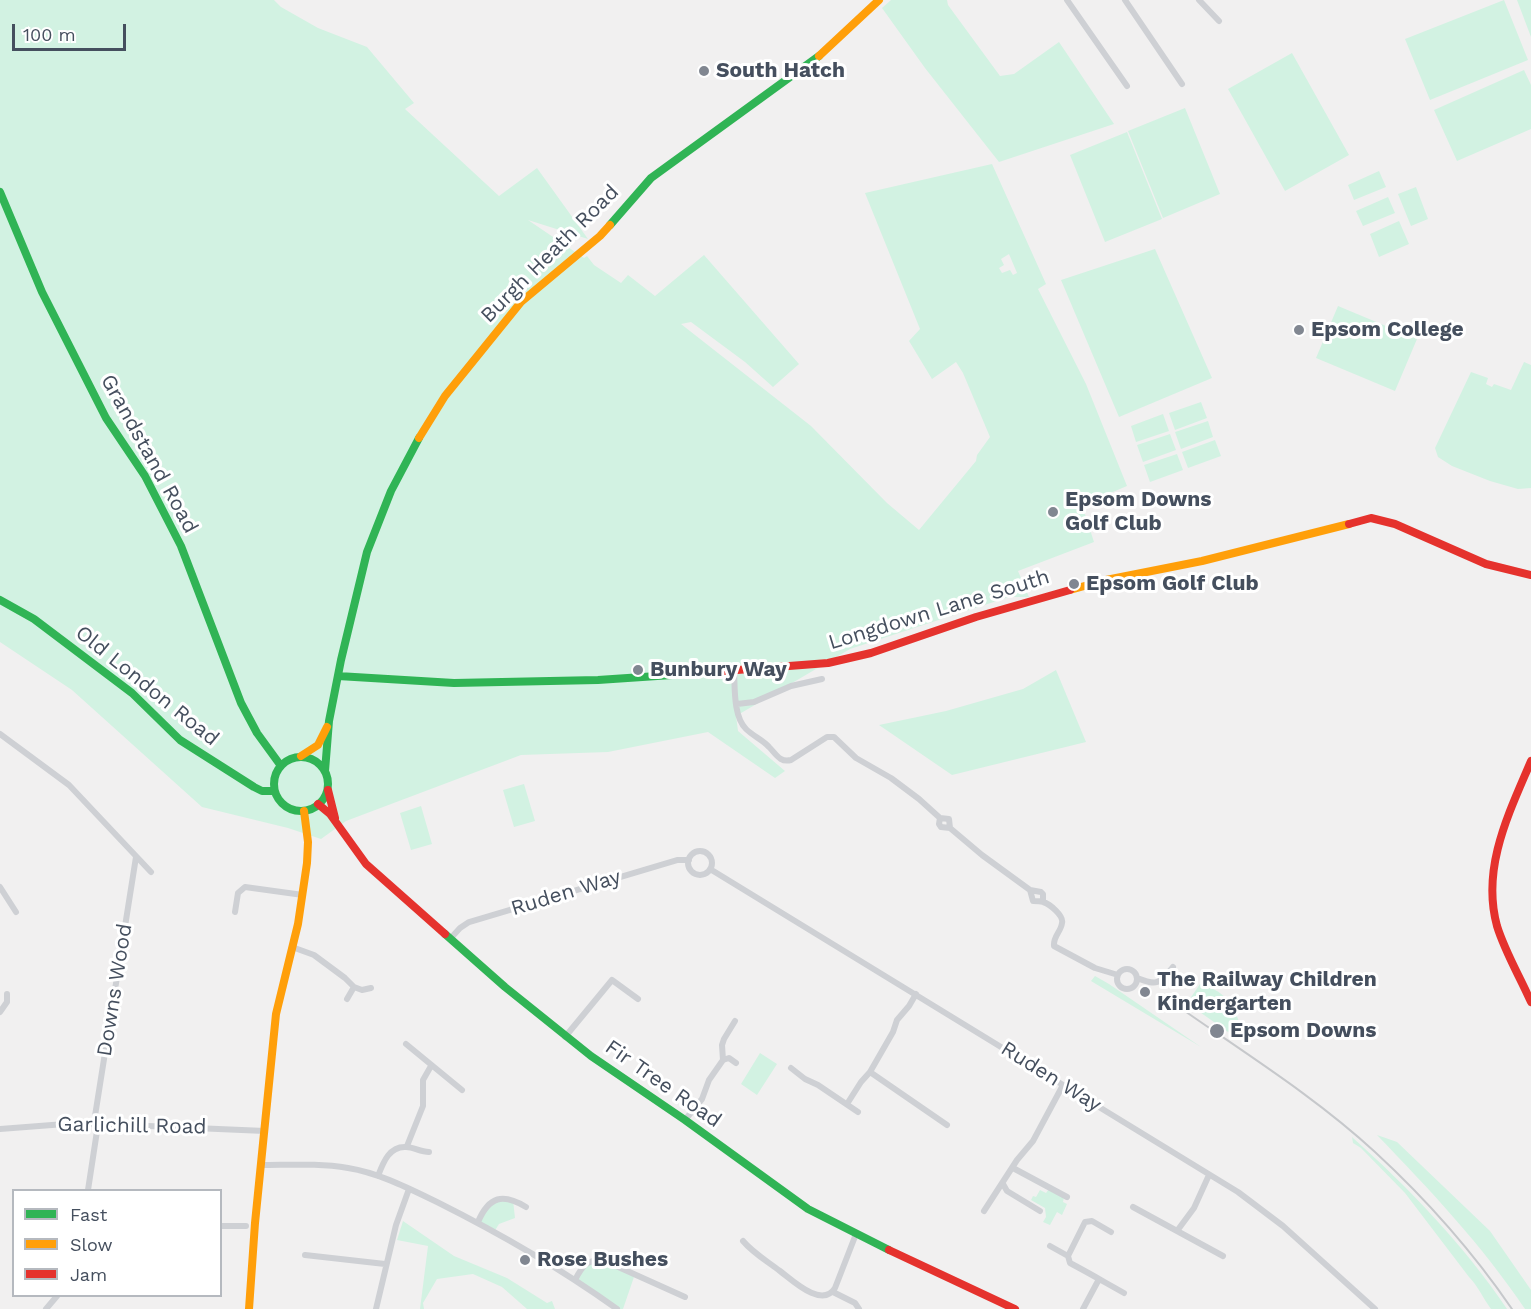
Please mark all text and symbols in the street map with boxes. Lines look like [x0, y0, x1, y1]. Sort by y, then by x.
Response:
scale bar [15, 12, 129, 50]
text: 100 m [23, 24, 76, 45]
place label: South Hatch [716, 58, 845, 84]
marker: South Hatch [697, 64, 711, 78]
street label: Burgh Heath Road [476, 180, 624, 328]
place label: Epsom College [1311, 317, 1464, 343]
marker: Epsom College [1292, 323, 1306, 337]
street label: Grandstand Road [95, 370, 203, 538]
place label: Epsom Downs Golf Club [1065, 487, 1211, 537]
marker: Epsom Downs Golf Club [1046, 505, 1060, 519]
street label: Longdown Lane South [825, 564, 1053, 656]
place label: Epsom Golf Club [1086, 571, 1259, 597]
marker: Epsom Golf Club [1067, 577, 1081, 591]
street label: Old London Road [70, 620, 224, 752]
place label: Bunbury Way [650, 657, 787, 683]
marker: Bunbury Way [631, 663, 645, 677]
street label: Ruden Way [508, 864, 624, 922]
street label: Downs Wood [92, 922, 138, 1058]
place label: The Railway Children Kindergarten [1157, 967, 1377, 1017]
marker: The Railway Children Kindergarten [1138, 985, 1152, 999]
place label: Epsom Downs [1230, 1018, 1376, 1044]
marker: Epsom Downs [1208, 1022, 1226, 1040]
street label: Fir Tree Road [600, 1035, 726, 1133]
street label: Ruden Way [996, 1036, 1106, 1118]
street label: Garlichill Road [57, 1112, 207, 1140]
legend [12, 1189, 222, 1297]
text: Fast [70, 1204, 107, 1225]
text: Slow [70, 1234, 113, 1255]
place label: Rose Bushes [537, 1247, 668, 1273]
marker: Rose Bushes [518, 1253, 532, 1267]
text: Jam [70, 1264, 107, 1285]

